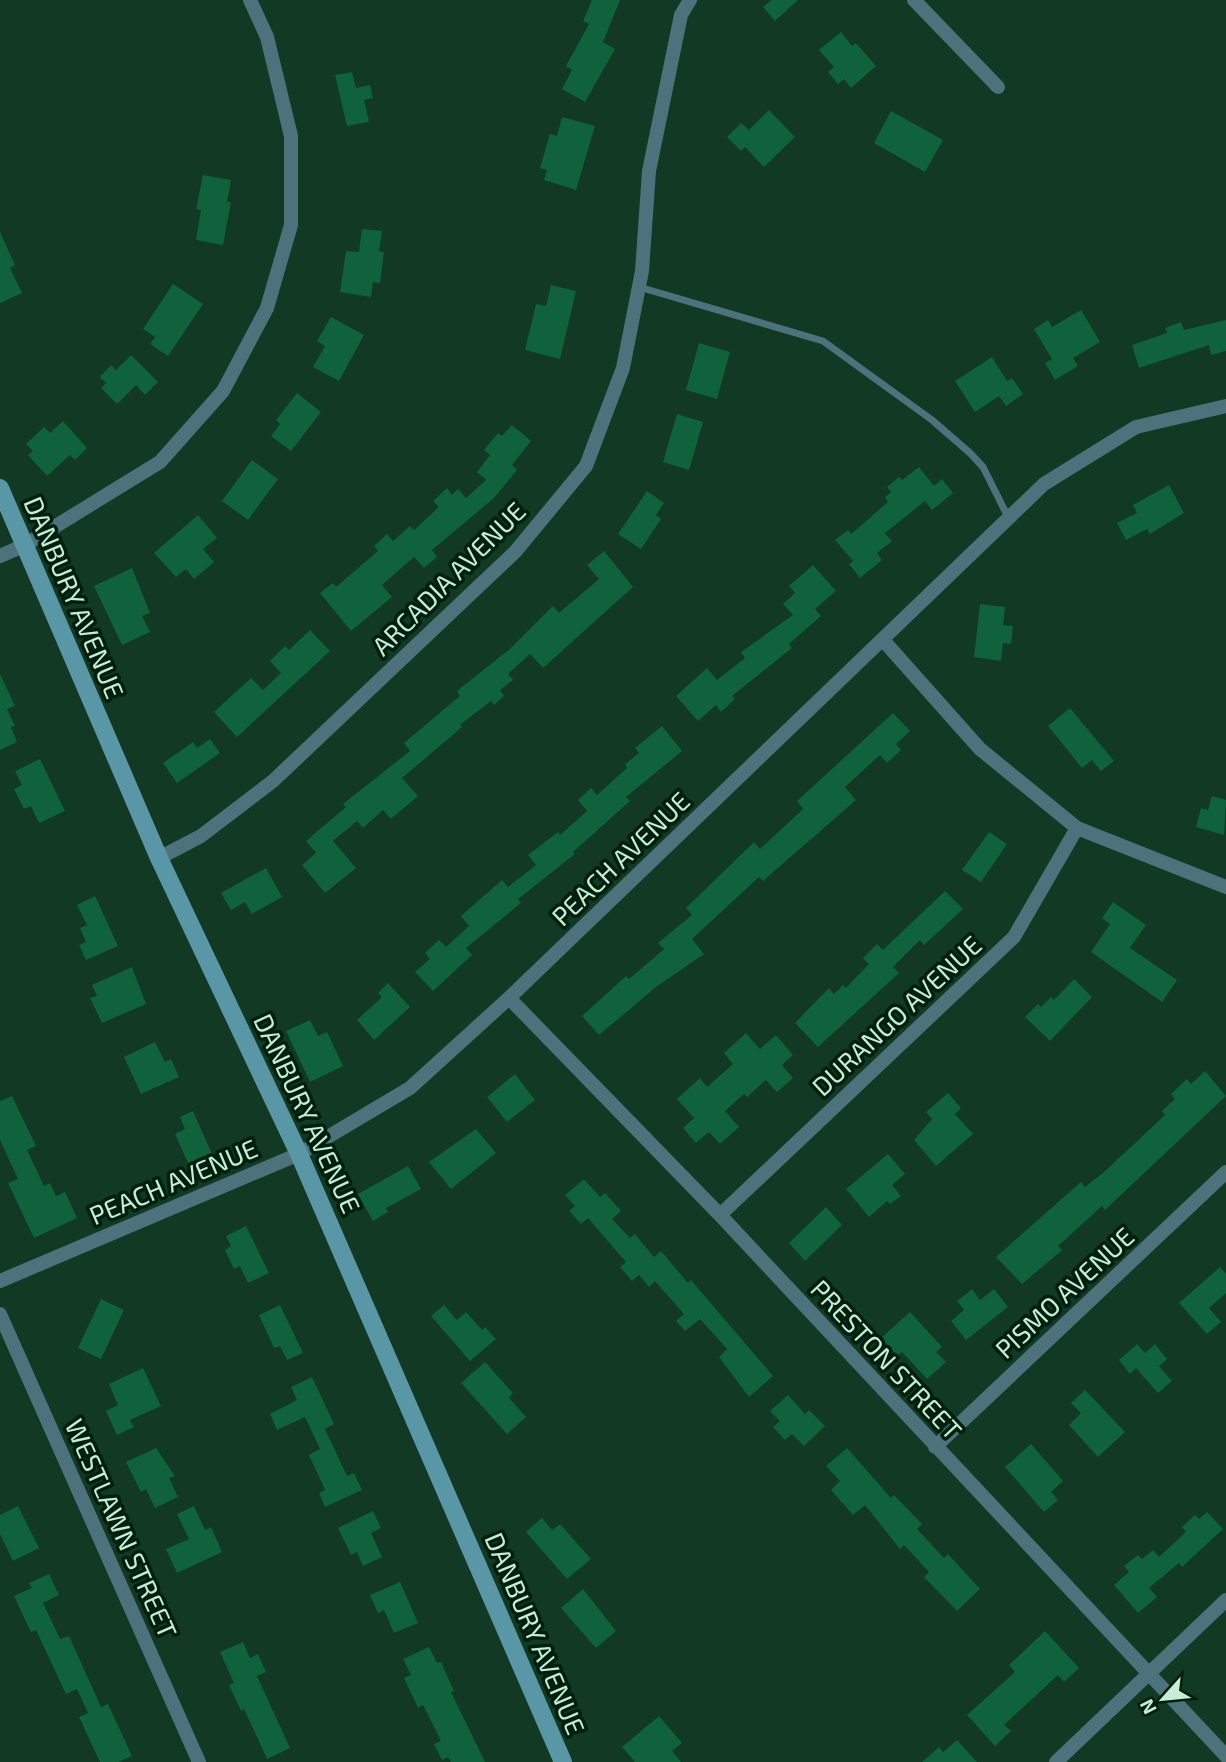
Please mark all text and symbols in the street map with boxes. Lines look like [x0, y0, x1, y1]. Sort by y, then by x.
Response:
street label: DANBURY AVENUE [19, 492, 131, 702]
street label: ARCADIA AVENUE [365, 495, 531, 661]
street label: PEACH AVENUE [545, 785, 695, 931]
street label: DURANGO AVENUE [805, 929, 987, 1101]
street label: DANBURY AVENUE [248, 1009, 368, 1217]
street label: PEACH AVENUE [84, 1132, 262, 1230]
street label: PISMO AVENUE [988, 1220, 1140, 1364]
street label: PRESTON STREET [805, 1273, 969, 1445]
street label: WESTLAWN STREET [60, 1414, 184, 1642]
street label: DANBURY AVENUE [480, 1528, 592, 1738]
north arrow [1128, 1664, 1198, 1734]
text: N [1134, 1696, 1161, 1718]

